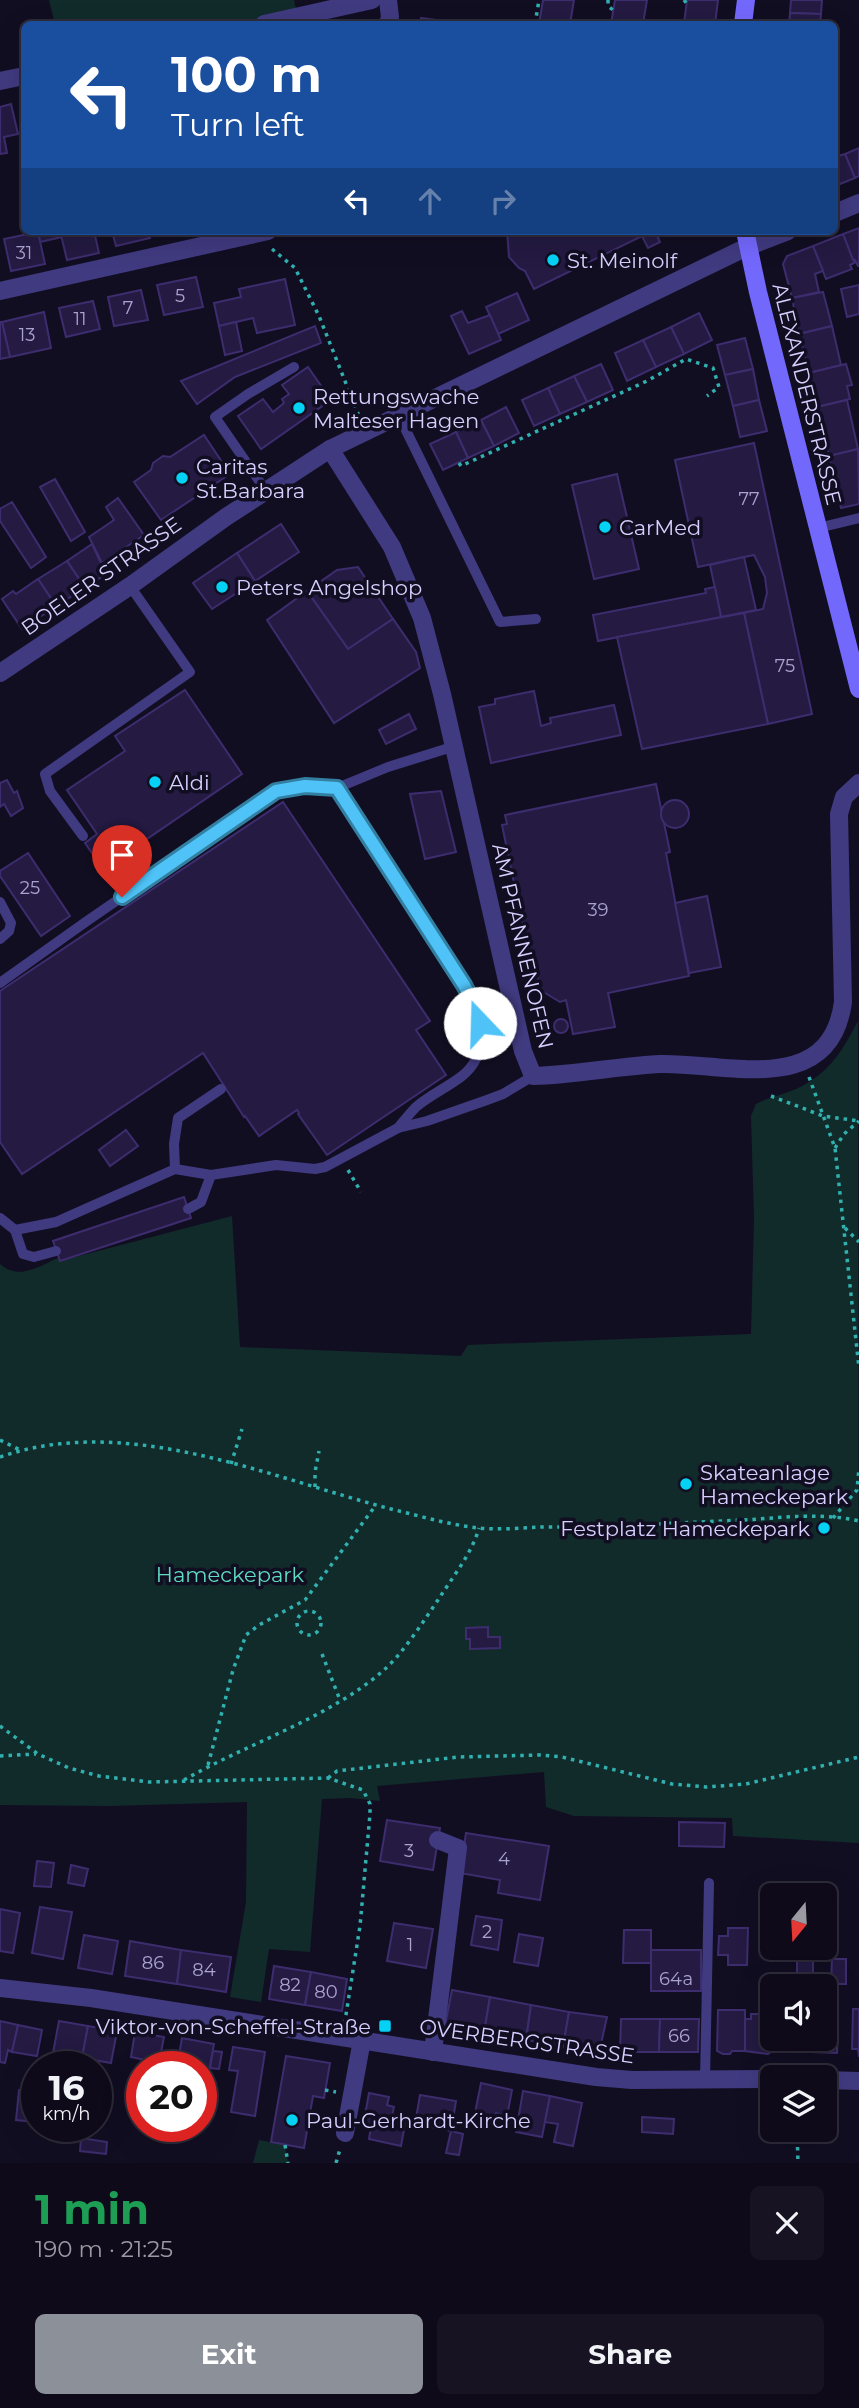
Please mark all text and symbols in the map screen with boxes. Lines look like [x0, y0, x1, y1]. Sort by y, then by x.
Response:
text: 100 m [171, 45, 322, 104]
icon: left [56, 49, 147, 140]
text: Turn left [171, 105, 305, 144]
icon: left [338, 182, 376, 220]
icon: ahead [411, 182, 449, 220]
icon: right [484, 182, 522, 220]
house number: 31 [16, 242, 32, 264]
place label: St. Meinolf [567, 248, 678, 273]
marker: St. Meinolf [545, 252, 561, 268]
street label: ALEXANDERSTRASSE [767, 280, 847, 508]
house number: 5 [175, 285, 185, 307]
house number: 7 [123, 297, 133, 319]
house number: 11 [74, 308, 87, 330]
house number: 13 [19, 324, 35, 346]
place label: Rettungswache Malteser Hagen [313, 384, 479, 433]
marker: Rettungswache Malteser Hagen [291, 400, 307, 416]
place label: Caritas St.Barbara [196, 454, 305, 503]
marker: Caritas St.Barbara [174, 470, 190, 486]
house number: 77 [738, 488, 760, 510]
street label: BOELER STRASSE [16, 511, 186, 641]
place label: CarMed [619, 515, 701, 540]
marker: CarMed [597, 519, 613, 535]
place label: Peters Angelshop [236, 575, 422, 600]
marker: Peters Angelshop [214, 579, 230, 595]
house number: 75 [775, 655, 795, 677]
place label: Aldi [169, 770, 210, 795]
marker: Aldi [147, 774, 163, 790]
pin [92, 825, 152, 897]
icon: arrive [103, 836, 141, 874]
street label: AM PFANNENOFEN [487, 841, 559, 1051]
house number: 25 [20, 877, 40, 899]
house number: 39 [587, 899, 609, 921]
position arrow [443, 986, 517, 1060]
place label: Skateanlage Hameckepark [700, 1460, 849, 1509]
marker: Skateanlage Hameckepark [678, 1476, 694, 1492]
place label: Festplatz Hameckepark [560, 1516, 810, 1541]
marker: Festplatz Hameckepark [816, 1520, 832, 1536]
park label: Hameckepark [156, 1562, 305, 1587]
house number: 3 [404, 1840, 414, 1862]
house number: 4 [498, 1848, 510, 1870]
north arrow [760, 1883, 836, 1960]
map controls [760, 1883, 837, 2142]
house number: 2 [482, 1921, 492, 1943]
house number: 1 [407, 1934, 413, 1956]
house number: 86 [142, 1952, 164, 1974]
house number: 84 [192, 1959, 216, 1981]
house number: 64a [659, 1968, 693, 1990]
house number: 82 [279, 1974, 301, 1996]
button: sound [760, 1974, 837, 2051]
house number: 80 [314, 1981, 338, 2003]
place label: Viktor-von-Scheffel-Straße [96, 2014, 371, 2039]
street label: OVERBERGSTRASSE [418, 2014, 636, 2068]
marker: Viktor-von-Scheffel-Straße [377, 2018, 393, 2034]
house number: 66 [668, 2025, 690, 2047]
speed limit sign: 20 [126, 2051, 217, 2142]
button: layers [760, 2065, 837, 2142]
text: 16 [48, 2066, 85, 2109]
text: km/h [42, 2103, 91, 2125]
place label: Paul-Gerhardt-Kirche [306, 2108, 531, 2133]
marker: Paul-Gerhardt-Kirche [284, 2112, 300, 2128]
text: 1 min [35, 2183, 149, 2235]
button: close [750, 2186, 824, 2260]
text: 190 m · 21:25 [35, 2235, 173, 2263]
button: Exit [35, 2314, 423, 2394]
button: Share [437, 2314, 824, 2394]

